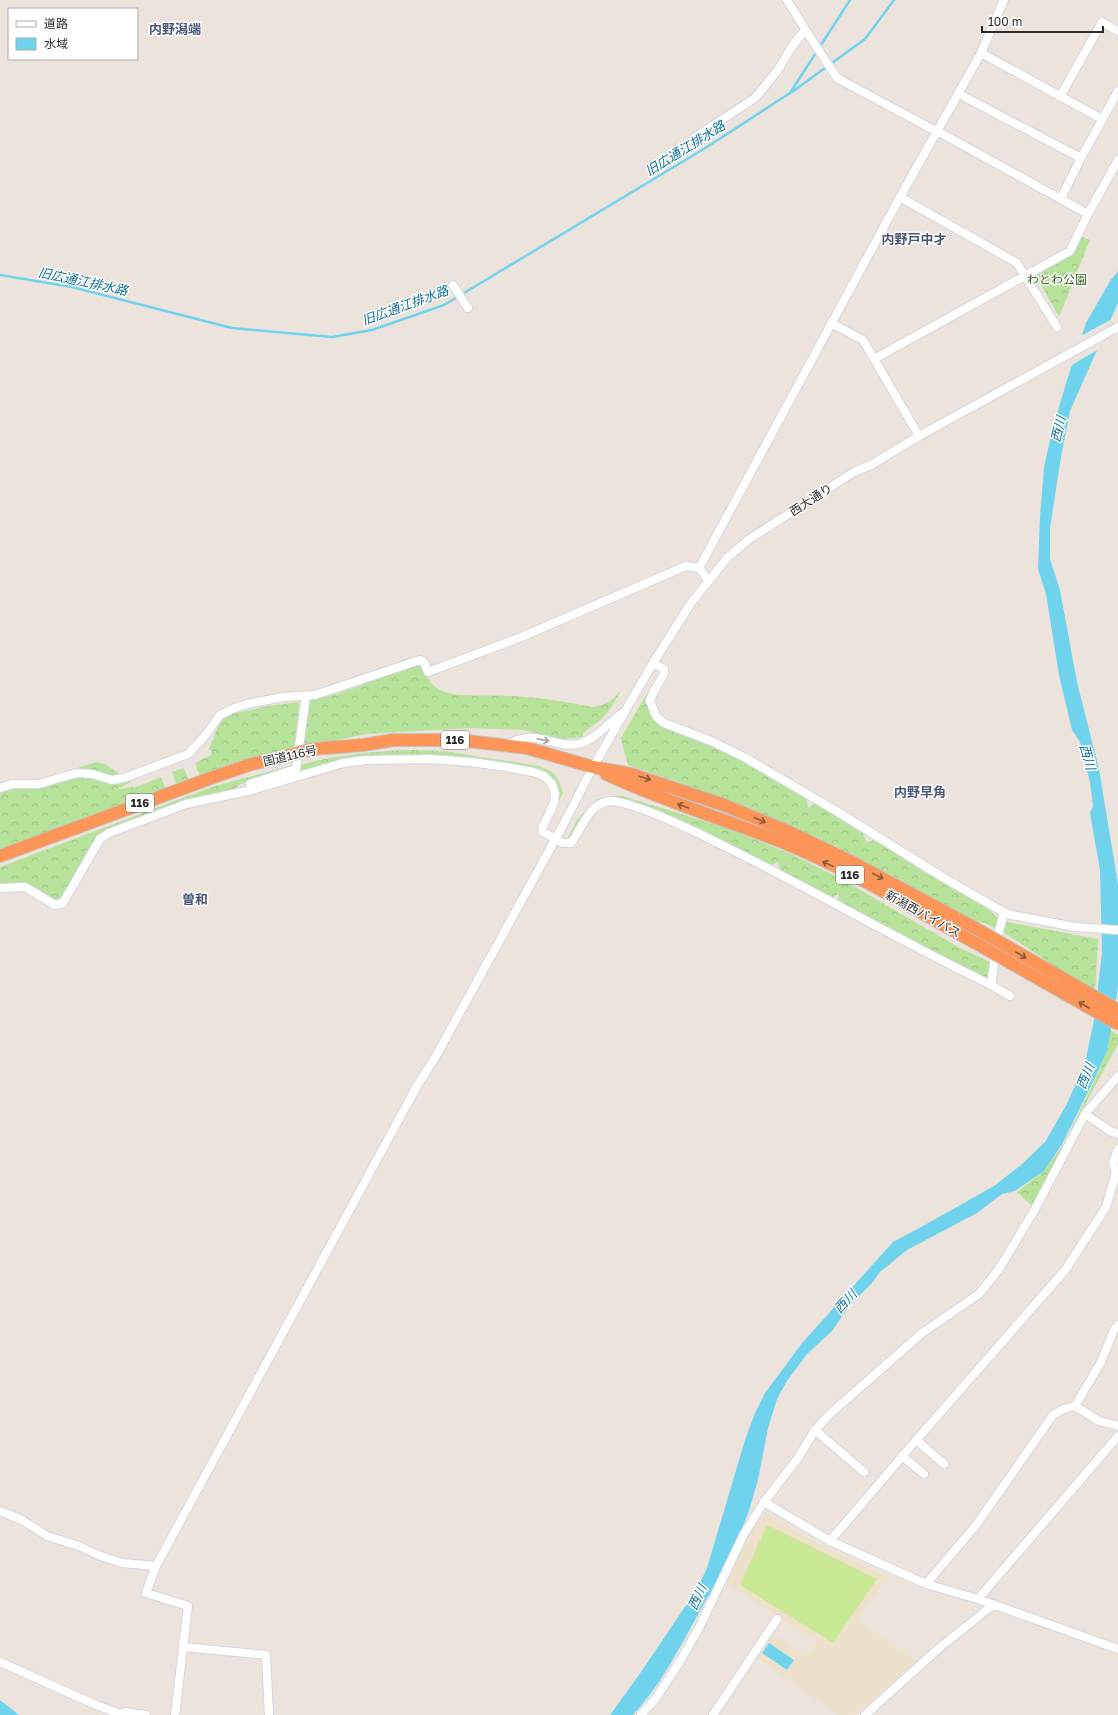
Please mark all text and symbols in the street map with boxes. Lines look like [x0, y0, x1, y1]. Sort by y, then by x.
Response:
legend [8, 8, 138, 60]
scale bar [982, 8, 1103, 34]
text: 100 m [988, 14, 1022, 29]
text: 道路 [44, 16, 68, 31]
district label: 内野潟端 [149, 21, 201, 37]
text: 水域 [44, 36, 68, 51]
water label: 旧広通江排水路 [642, 117, 729, 179]
district label: 内野戸中才 [881, 231, 947, 247]
water label: 旧広通江排水路 [37, 264, 130, 298]
park label: わとわ公園 [1027, 272, 1087, 287]
water label: 旧広通江排水路 [360, 282, 451, 328]
water label: 西川 [1047, 413, 1069, 444]
street label: 西大通り [787, 480, 835, 519]
road number: 116 [441, 731, 469, 749]
one-way arrow [536, 736, 549, 744]
street label: 国道116号 [261, 742, 318, 769]
water label: 西川 [1077, 742, 1100, 774]
one-way arrow [638, 775, 651, 782]
district label: 内野早角 [894, 784, 946, 800]
road number: 116 [126, 794, 154, 812]
one-way arrow [678, 801, 690, 809]
one-way arrow [754, 817, 766, 824]
one-way arrow [822, 860, 834, 867]
road number: 116 [836, 866, 864, 884]
one-way arrow [871, 872, 883, 880]
street label: 新潟西バイパス [883, 887, 964, 940]
district label: 曽和 [182, 891, 208, 907]
one-way arrow [1015, 951, 1027, 959]
one-way arrow [1078, 1000, 1090, 1008]
water label: 西川 [1073, 1059, 1098, 1091]
water label: 西川 [830, 1285, 861, 1316]
water label: 西川 [684, 1580, 711, 1612]

